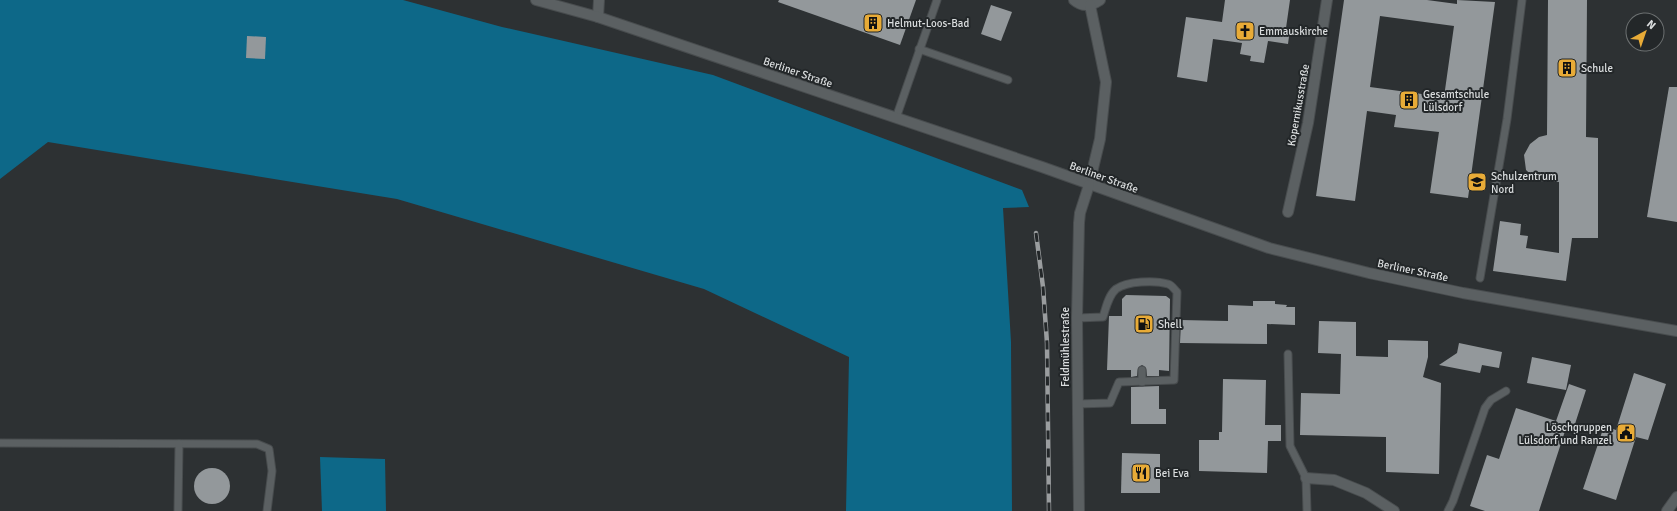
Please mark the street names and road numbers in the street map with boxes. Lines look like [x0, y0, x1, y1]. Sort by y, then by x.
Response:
street label: Berliner Straße [762, 55, 834, 90]
street label: Kopernikusstraße [1285, 63, 1312, 147]
street label: Berliner Straße [1068, 159, 1140, 196]
street label: Berliner Straße [1376, 257, 1450, 284]
street label: Feldmühlestraße [1059, 307, 1072, 387]

